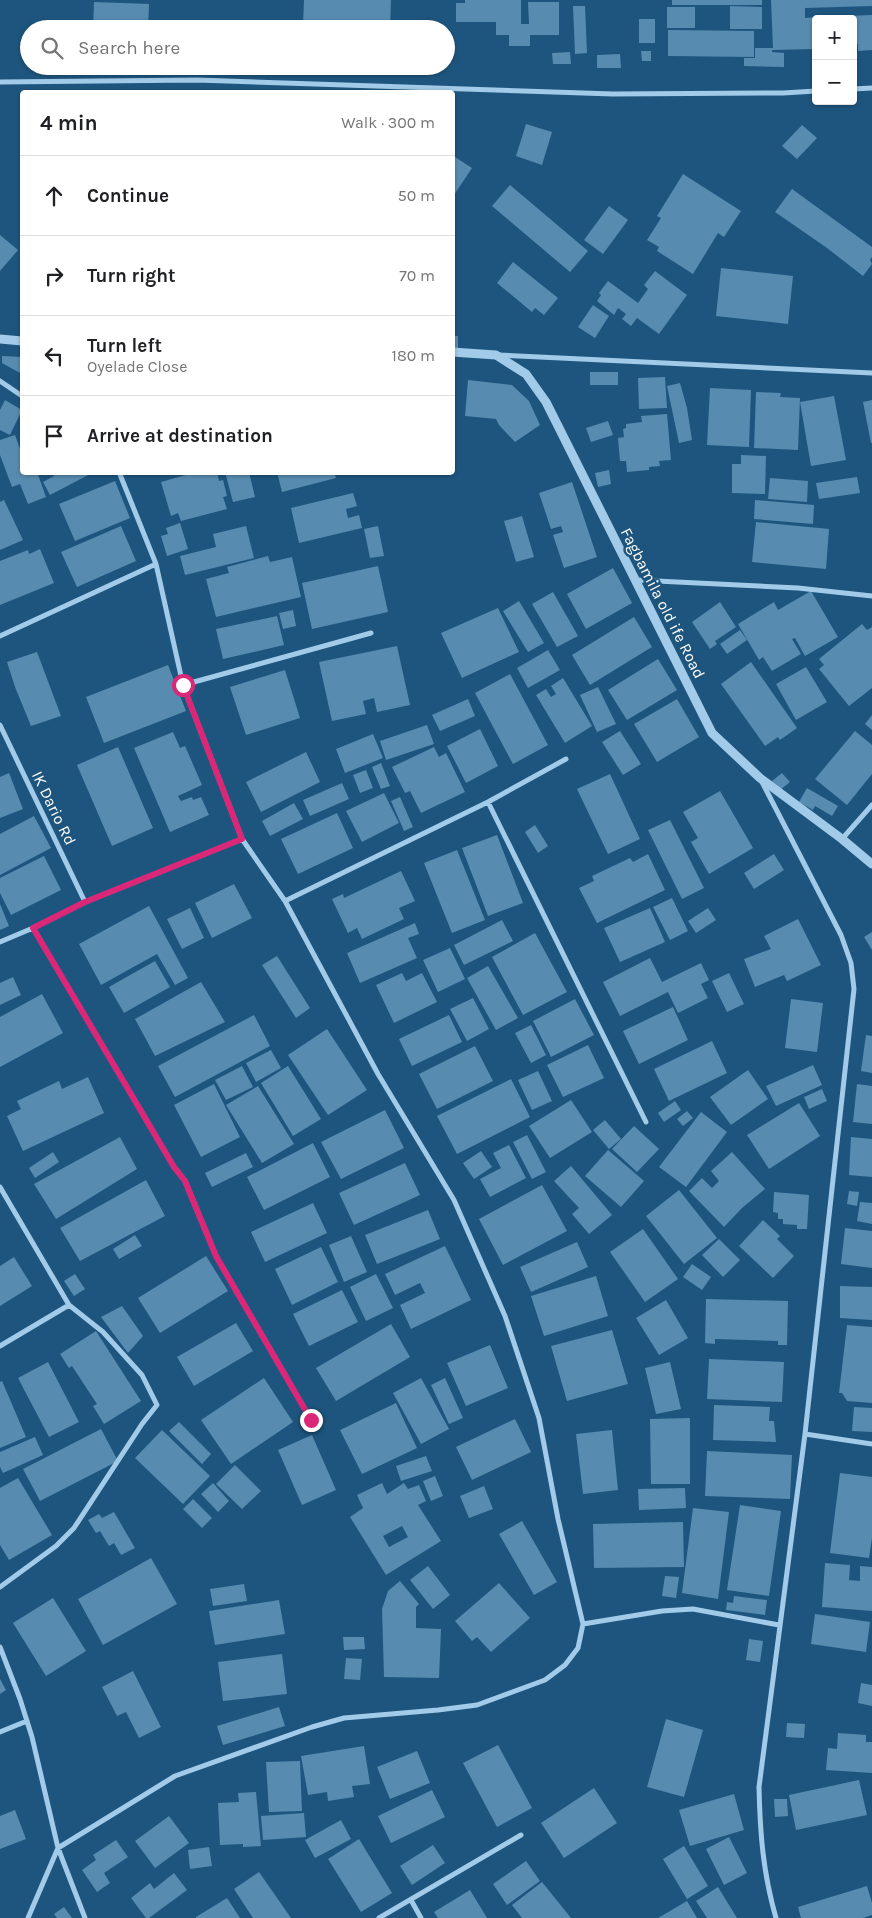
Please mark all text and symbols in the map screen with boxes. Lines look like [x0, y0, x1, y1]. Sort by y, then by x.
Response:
map controls [812, 15, 857, 105]
button: + [812, 15, 857, 60]
search box [20, 20, 455, 75]
icon: search [38, 34, 66, 62]
text: Search here [78, 37, 180, 59]
button: − [812, 60, 857, 105]
text: 4 min [40, 111, 98, 135]
text: Walk · 300 m [341, 113, 435, 132]
icon: ahead [40, 182, 68, 210]
text: Continue [87, 185, 169, 207]
text: 50 m [398, 186, 435, 205]
icon: right [40, 262, 68, 290]
text: Turn right [87, 265, 176, 287]
text: 70 m [399, 266, 435, 285]
text: Turn left [87, 335, 162, 357]
icon: left [40, 342, 68, 370]
text: 180 m [392, 346, 435, 365]
text: Oyelade Close [87, 357, 187, 376]
icon: arrive [40, 422, 68, 450]
text: Arrive at destination [87, 425, 273, 447]
street label: Fagbamila old ife Road [617, 524, 709, 682]
route start [172, 674, 195, 697]
street label: IK Dario Rd [28, 768, 80, 848]
route end [300, 1409, 323, 1432]

